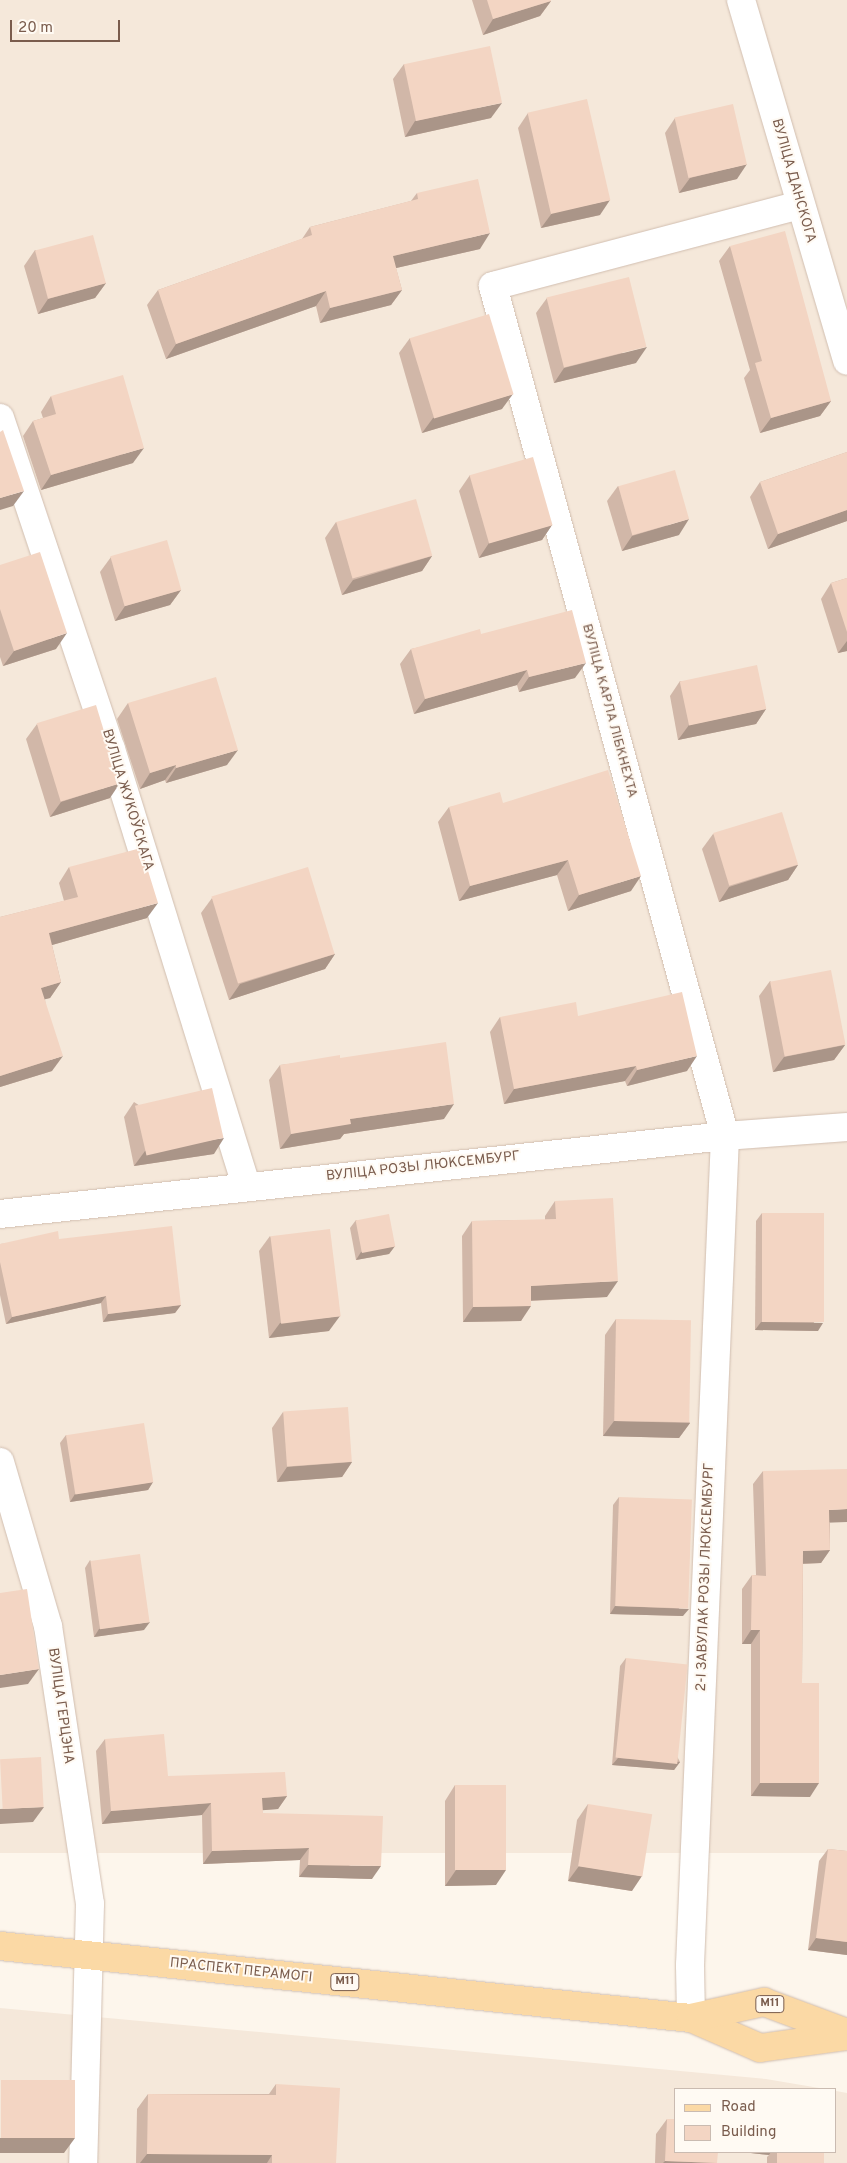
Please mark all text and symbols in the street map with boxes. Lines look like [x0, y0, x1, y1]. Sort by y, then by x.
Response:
scale bar [12, 10, 122, 42]
text: 20 m [18, 19, 53, 38]
street label: ВУЛІЦА ДАНСКОГА [767, 117, 819, 245]
street label: ВУЛІЦА КАРЛА ЛІБКНЕХТА [578, 622, 640, 800]
street label: ВУЛІЦА ЖУКОЎСКАГА [97, 727, 157, 873]
street label: ВУЛІЦА РОЗЫ ЛЮКСЕМБУРГ [325, 1148, 521, 1186]
street label: 2-І ЗАВУЛАК РОЗЫ ЛЮКСЕМБУРГ [694, 1462, 718, 1692]
street label: ВУЛІЦА ГЕРЦЭНА [43, 1647, 77, 1765]
street label: ПРАСПЕКТ ПЕРАМОГІ [169, 1955, 313, 1987]
road number: М11 [330, 1972, 360, 1991]
road number: М11 [755, 1995, 785, 2014]
legend [674, 2088, 837, 2153]
text: Road [721, 2098, 756, 2117]
text: Building [721, 2123, 776, 2142]

